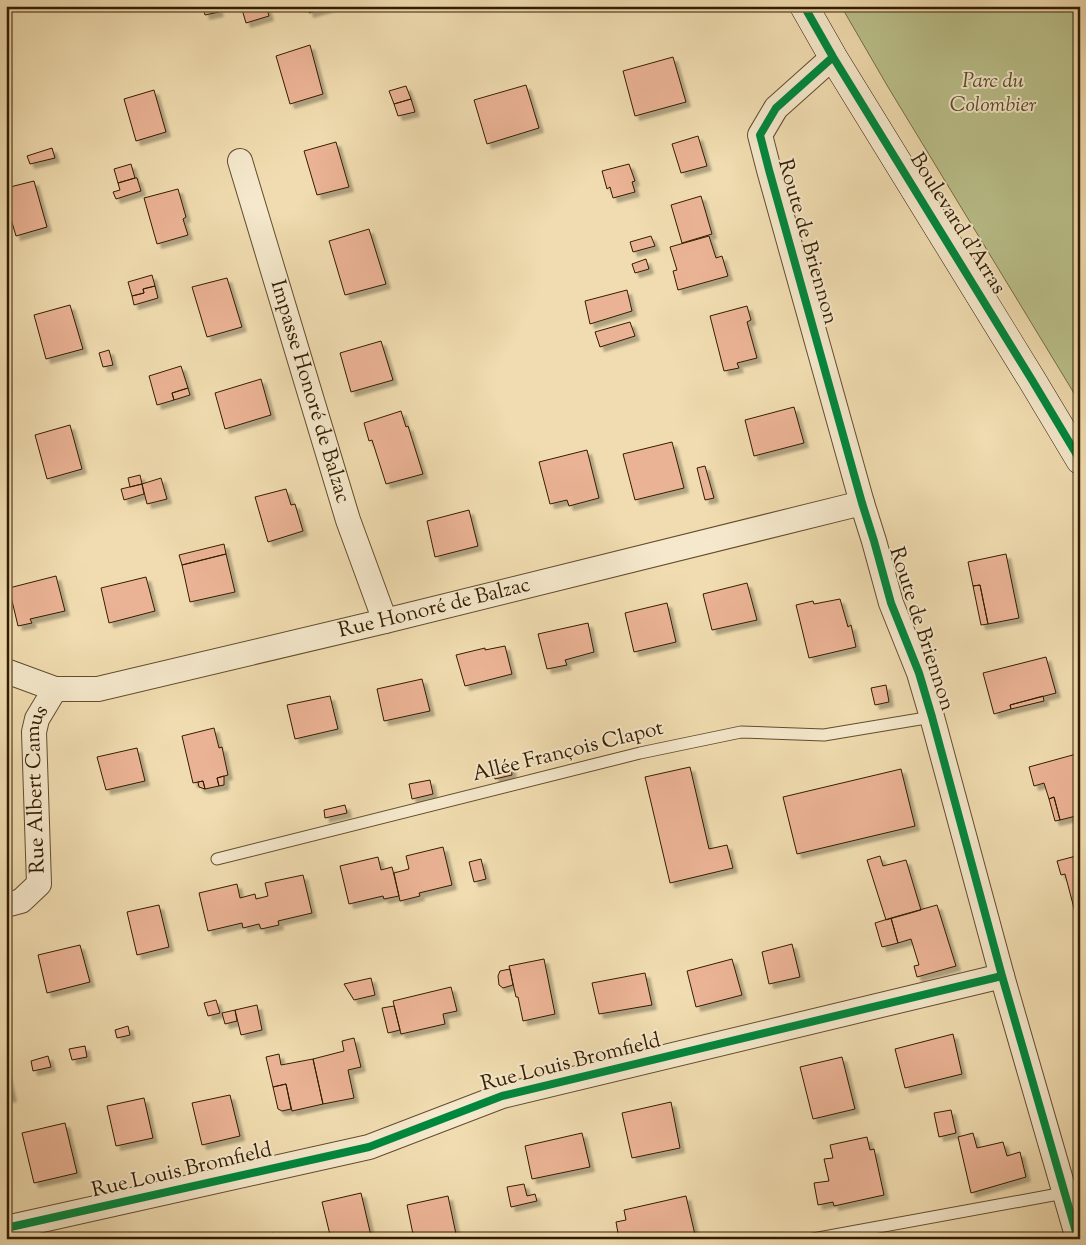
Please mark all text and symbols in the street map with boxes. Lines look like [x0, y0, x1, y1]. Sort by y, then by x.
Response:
park label: Parc du Colombier [950, 67, 1037, 121]
street label: Boulevard d'Arras [901, 147, 1013, 301]
street label: Route de Briennon [769, 156, 845, 328]
street label: Impasse Honoré de Balzac [262, 276, 357, 507]
street label: Route de Briennon [880, 543, 962, 715]
street label: Rue Honoré de Balzac [335, 571, 533, 647]
street label: Rue Albert Camus [19, 700, 57, 874]
street label: Allée François Clapot [469, 714, 667, 790]
street label: Rue Louis Bromfield [478, 1026, 664, 1100]
street label: Rue Louis Bromfield [89, 1136, 275, 1206]

